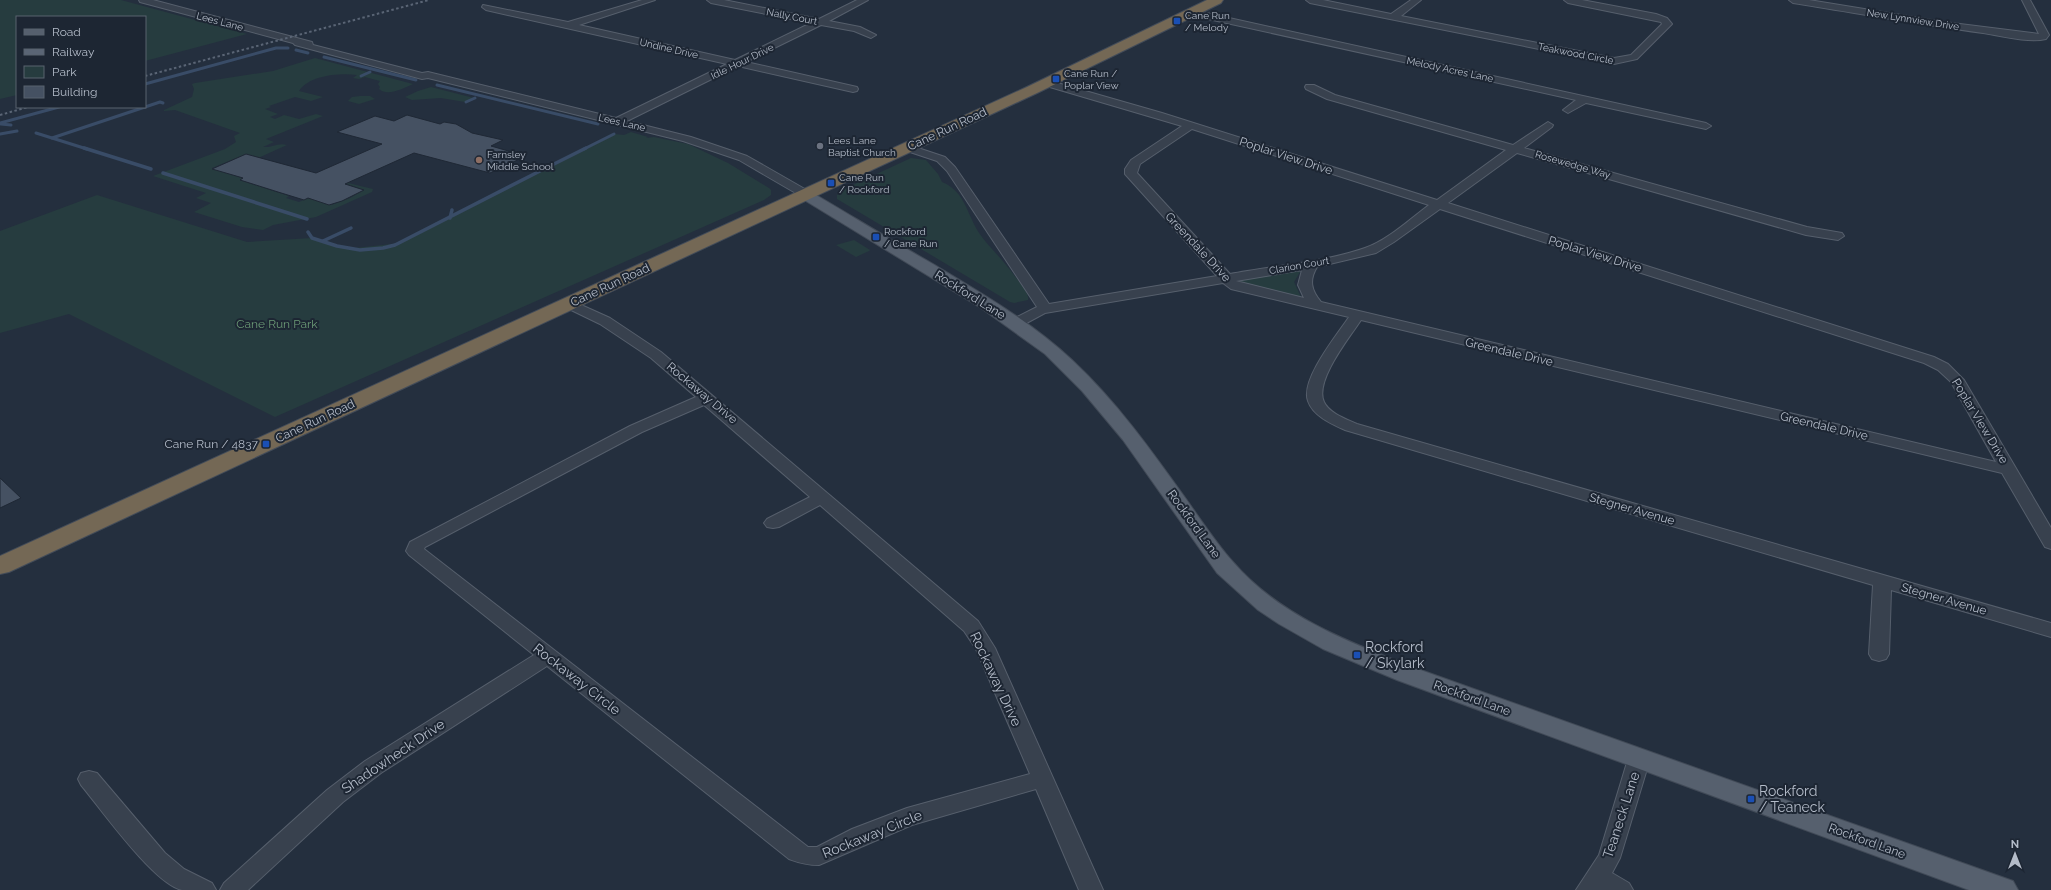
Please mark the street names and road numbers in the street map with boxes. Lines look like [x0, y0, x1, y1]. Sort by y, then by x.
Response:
street label: Nally Court [765, 6, 819, 27]
street label: New Lynnview Drive [1866, 7, 1960, 32]
street label: Lees Lane [195, 10, 245, 33]
street label: Undine Drive [638, 36, 699, 61]
street label: Idle Hour Drive [709, 41, 776, 81]
street label: Teakwood Circle [1537, 41, 1615, 66]
street label: Melody Acres Lane [1405, 55, 1494, 84]
street label: Cane Run Road [905, 105, 989, 153]
street label: Lees Lane [597, 112, 647, 133]
street label: Poplar View Drive [1238, 134, 1334, 178]
street label: Rosewedge Way [1534, 148, 1612, 181]
street label: Greendale Drive [1162, 209, 1234, 285]
street label: Poplar View Drive [1547, 233, 1643, 275]
street label: Clarion Court [1268, 255, 1331, 276]
street label: Cane Run Road [568, 261, 652, 309]
street label: Rockford Lane [932, 268, 1008, 322]
street label: Greendale Drive [1464, 335, 1554, 369]
street label: Rockaway Drive [664, 359, 740, 427]
street label: Poplar View Drive [1949, 376, 2011, 466]
street label: Cane Run Road [273, 397, 357, 445]
street label: Greendale Drive [1779, 409, 1869, 443]
street label: Rockford Lane [1165, 487, 1223, 561]
street label: Stegner Avenue [1588, 490, 1676, 528]
street label: Stegner Avenue [1900, 580, 1988, 618]
street label: Rockaway Drive [967, 629, 1025, 729]
street label: Rockaway Circle [530, 640, 624, 718]
street label: Rockford Lane [1432, 678, 1512, 718]
street label: Shadowheck Drive [338, 716, 448, 796]
street label: Teaneck Lane [1599, 770, 1643, 860]
street label: Rockaway Circle [820, 807, 924, 861]
street label: Rockford Lane [1827, 821, 1907, 861]

